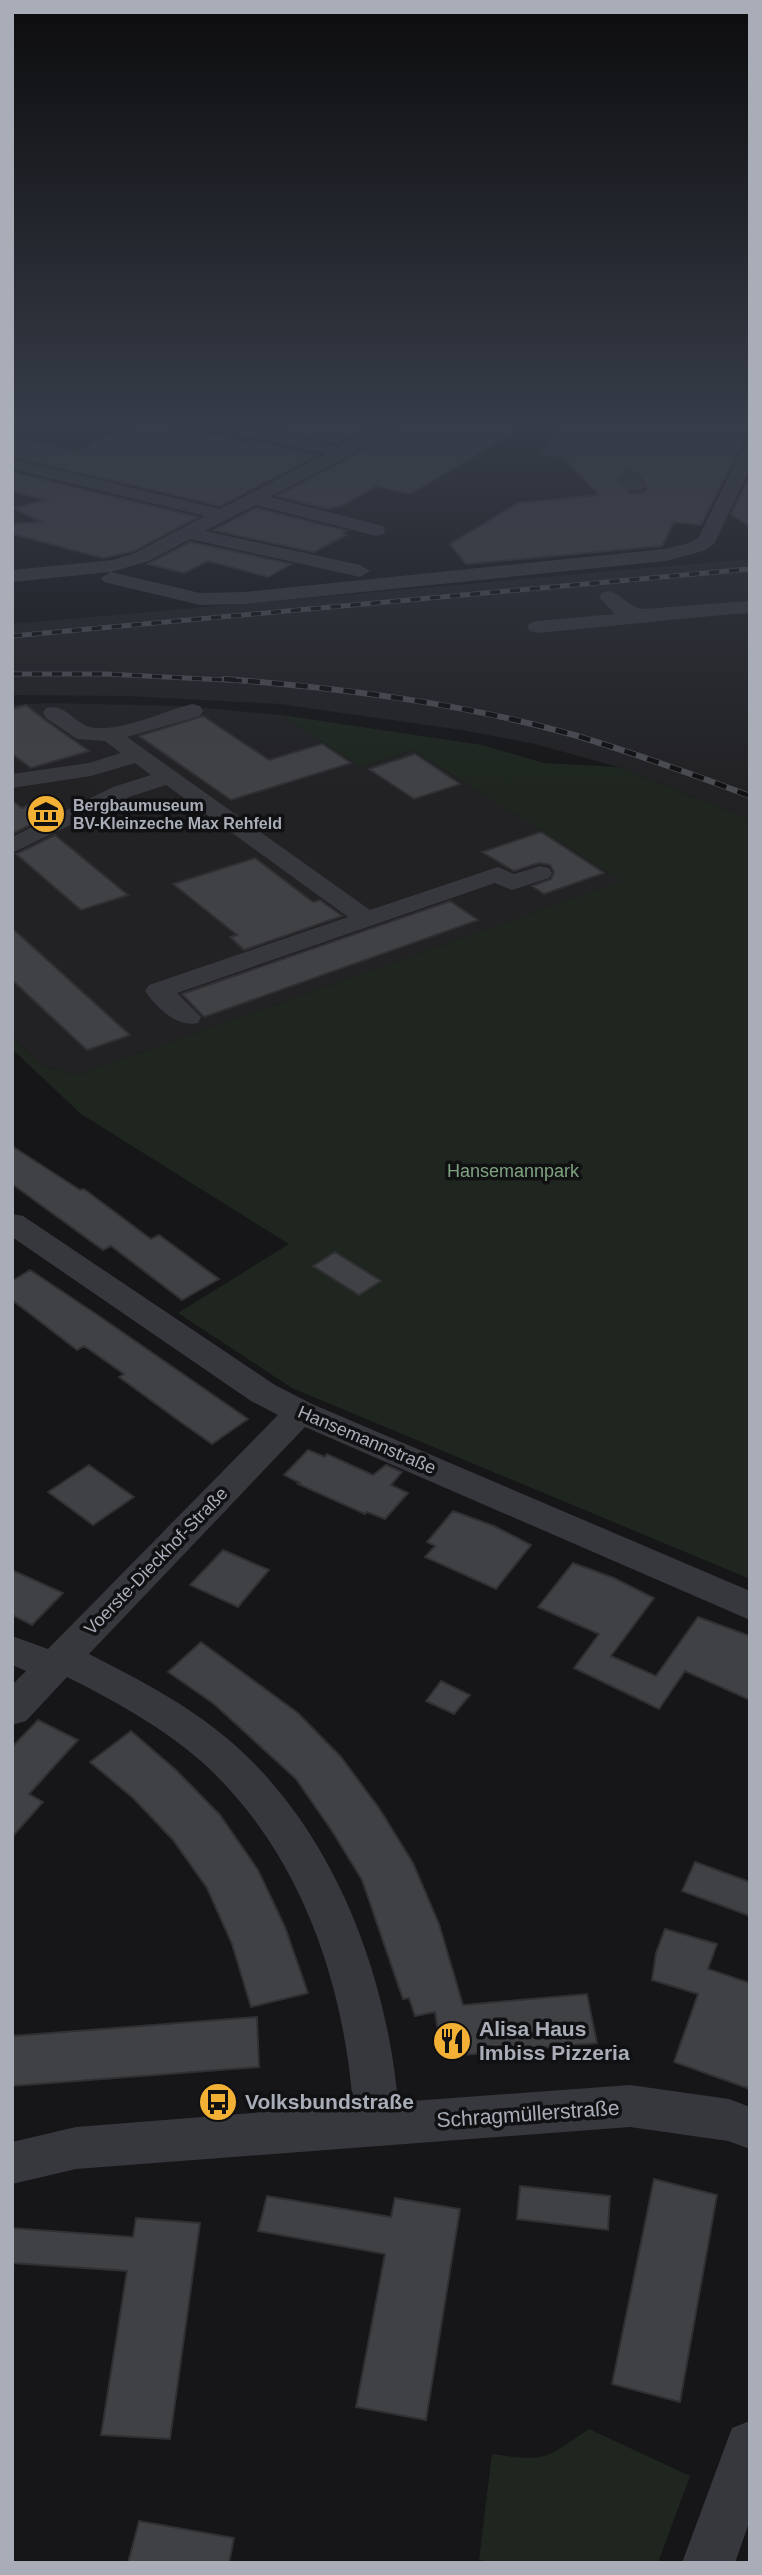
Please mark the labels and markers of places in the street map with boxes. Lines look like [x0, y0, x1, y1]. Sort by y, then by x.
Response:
museum icon: Bergbaumuseum BV-Kleinzeche Max Rehfeld [25, 793, 67, 835]
place label: Bergbaumuseum BV-Kleinzeche Max Rehfeld [73, 797, 282, 832]
place label: Alisa Haus Imbiss Pizzeria [479, 2017, 630, 2064]
restaurant icon: Alisa Haus Imbiss Pizzeria [431, 2020, 473, 2062]
bus stop icon: Volksbundstraße [197, 2081, 239, 2123]
place label: Volksbundstraße [245, 2090, 414, 2113]

